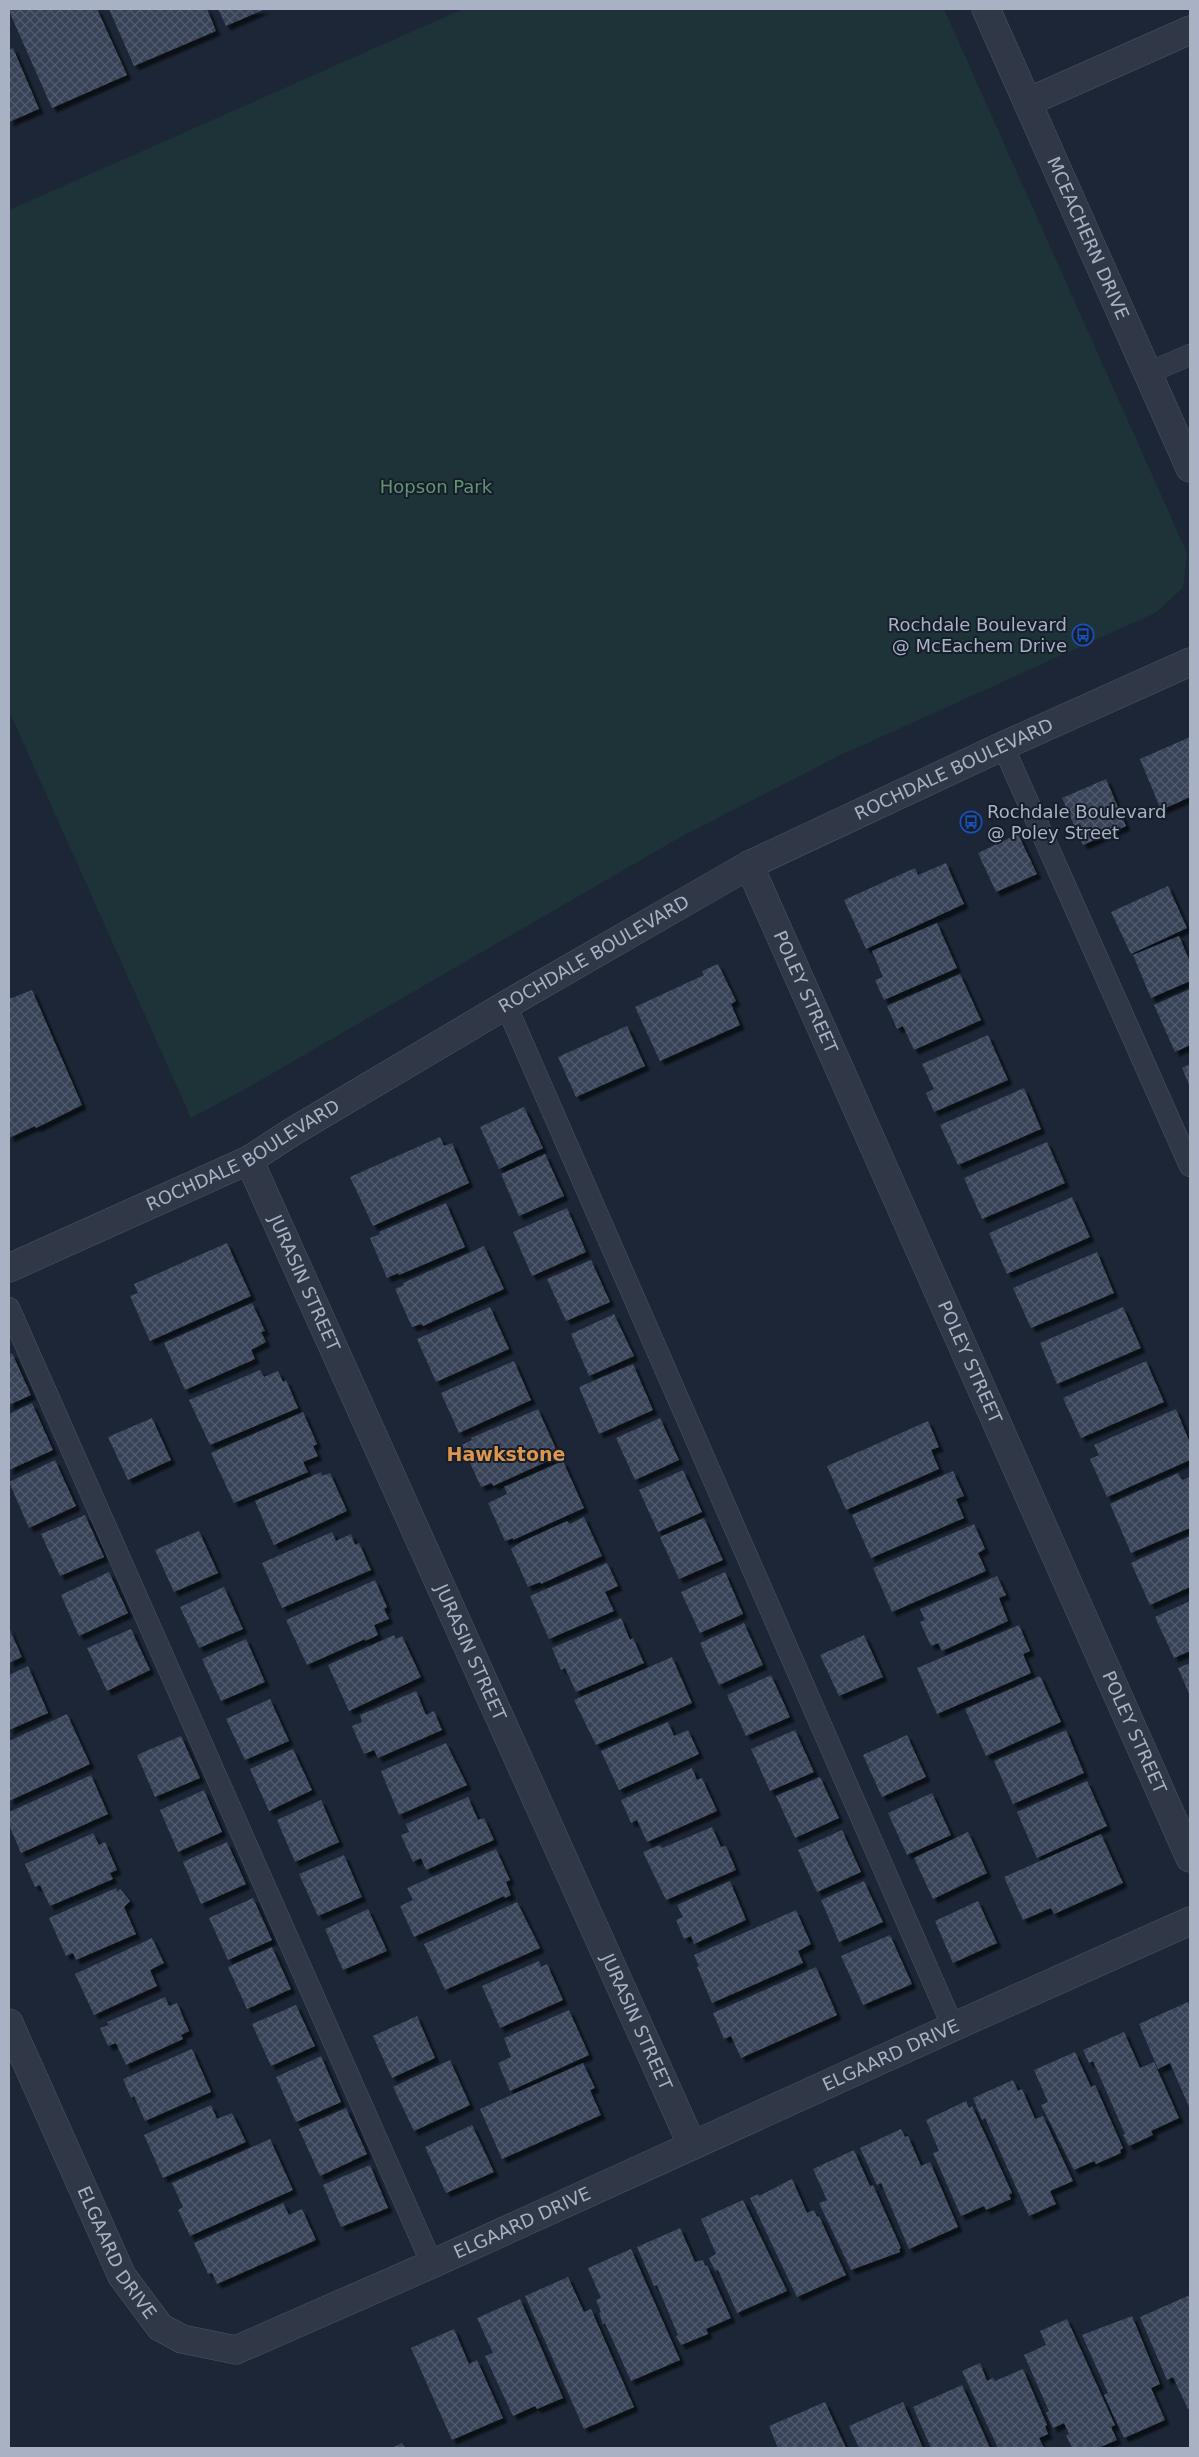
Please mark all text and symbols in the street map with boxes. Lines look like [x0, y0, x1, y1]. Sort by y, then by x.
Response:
street label: MCEACHERN DRIVE [1043, 153, 1134, 323]
park label: Hopson Park [380, 476, 493, 497]
place label: Rochdale Boulevard @ McEachem Drive [888, 614, 1067, 656]
bus stop icon: Rochdale Boulevard @ McEachem Drive [1071, 623, 1095, 647]
street label: ROCHDALE BOULEVARD [851, 714, 1056, 824]
place label: Rochdale Boulevard @ Poley Street [987, 801, 1166, 843]
bus stop icon: Rochdale Boulevard @ Poley Street [959, 810, 983, 834]
street label: ROCHDALE BOULEVARD [495, 891, 693, 1017]
street label: POLEY STREET [770, 927, 843, 1057]
street label: ROCHDALE BOULEVARD [143, 1095, 343, 1215]
street label: JURASIN STREET [265, 1211, 345, 1355]
street label: POLEY STREET [934, 1297, 1007, 1427]
district label: Hawkstone [447, 1443, 565, 1465]
street label: JURASIN STREET [431, 1580, 511, 1725]
street label: POLEY STREET [1098, 1668, 1171, 1798]
street label: JURASIN STREET [597, 1949, 677, 2094]
street label: ELGAARD DRIVE [819, 2015, 962, 2095]
street label: ELGAARD DRIVE [450, 2182, 594, 2263]
street label: ELGAARD DRIVE [73, 2183, 161, 2323]

